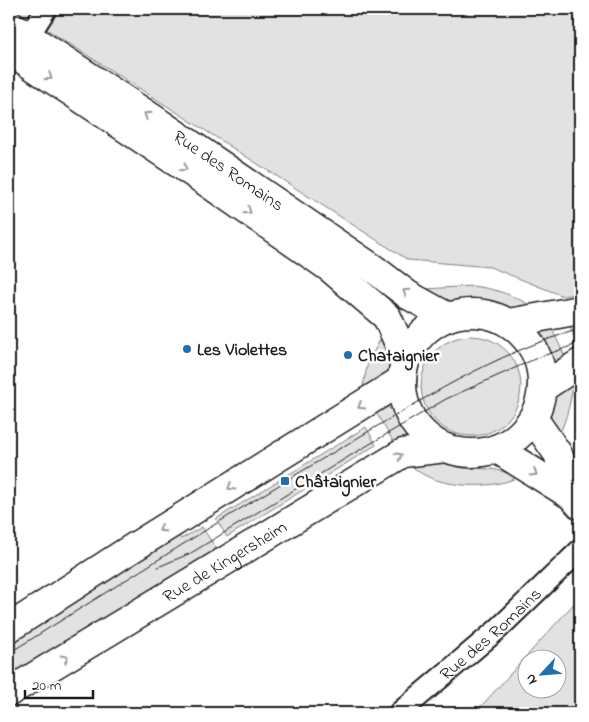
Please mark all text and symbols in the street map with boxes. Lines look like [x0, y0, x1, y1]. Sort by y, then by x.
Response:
one-way arrow [44, 71, 53, 80]
one-way arrow [144, 112, 153, 121]
street label: Rue des Romains [167, 125, 288, 219]
one-way arrow [179, 161, 188, 171]
one-way arrow [242, 205, 251, 214]
one-way arrow [402, 289, 412, 298]
place label: Les Violettes [197, 338, 287, 364]
marker: Les Violettes [181, 343, 193, 355]
place label: Chataignier [358, 344, 439, 371]
marker: Chataignier [342, 349, 354, 361]
one-way arrow [357, 400, 366, 409]
one-way arrow [394, 452, 403, 462]
one-way arrow [528, 467, 537, 476]
place label: Châtaignier [295, 470, 376, 497]
marker: Châtaignier [279, 475, 291, 487]
one-way arrow [227, 480, 236, 490]
street label: Rue de Kingersheim [158, 515, 293, 611]
one-way arrow [159, 523, 168, 533]
street label: Rue des Romains [435, 582, 549, 688]
north arrow [516, 650, 566, 700]
one-way arrow [60, 654, 69, 664]
scale bar [25, 667, 92, 699]
text: N [520, 670, 543, 688]
text: 20 m [32, 675, 62, 697]

